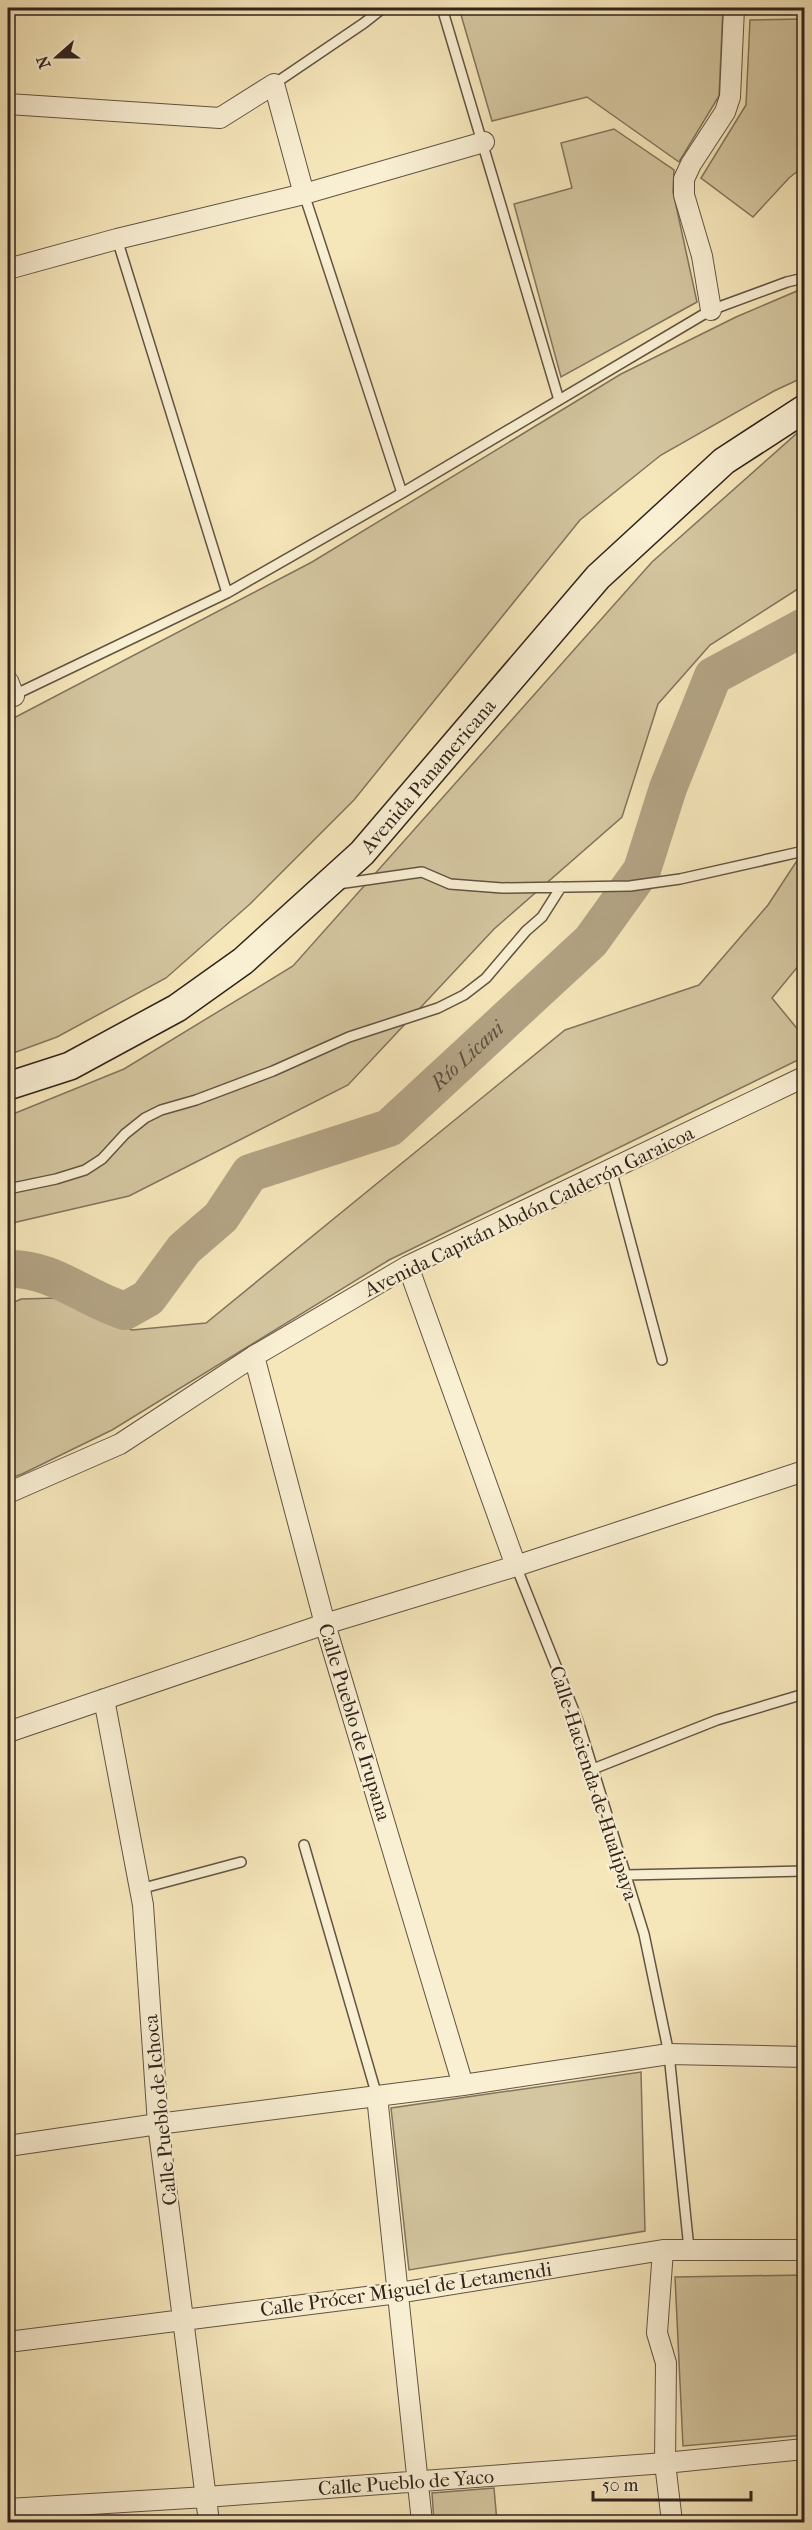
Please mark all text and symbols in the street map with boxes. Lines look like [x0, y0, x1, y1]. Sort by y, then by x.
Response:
north arrow [27, 27, 87, 87]
text: N [32, 52, 55, 71]
street label: Avenida Panamericana [355, 694, 501, 859]
water label: Río Licani [424, 1015, 510, 1096]
street label: Avenida Capitán Abdón Calderón Garaicoa [360, 1121, 698, 1302]
street label: Calle Pueblo de Irupana [314, 1621, 396, 1824]
street label: Calle Hacienda de Hualipaya [545, 1663, 643, 1904]
street label: Calle Pueblo de Ichoca [139, 2013, 182, 2207]
street label: Calle Prócer Miguel de Letamendi [259, 2258, 553, 2321]
scale bar [593, 2464, 750, 2502]
street label: Calle Pueblo de Yaco [317, 2465, 495, 2500]
text: 50 m [602, 2475, 639, 2496]

